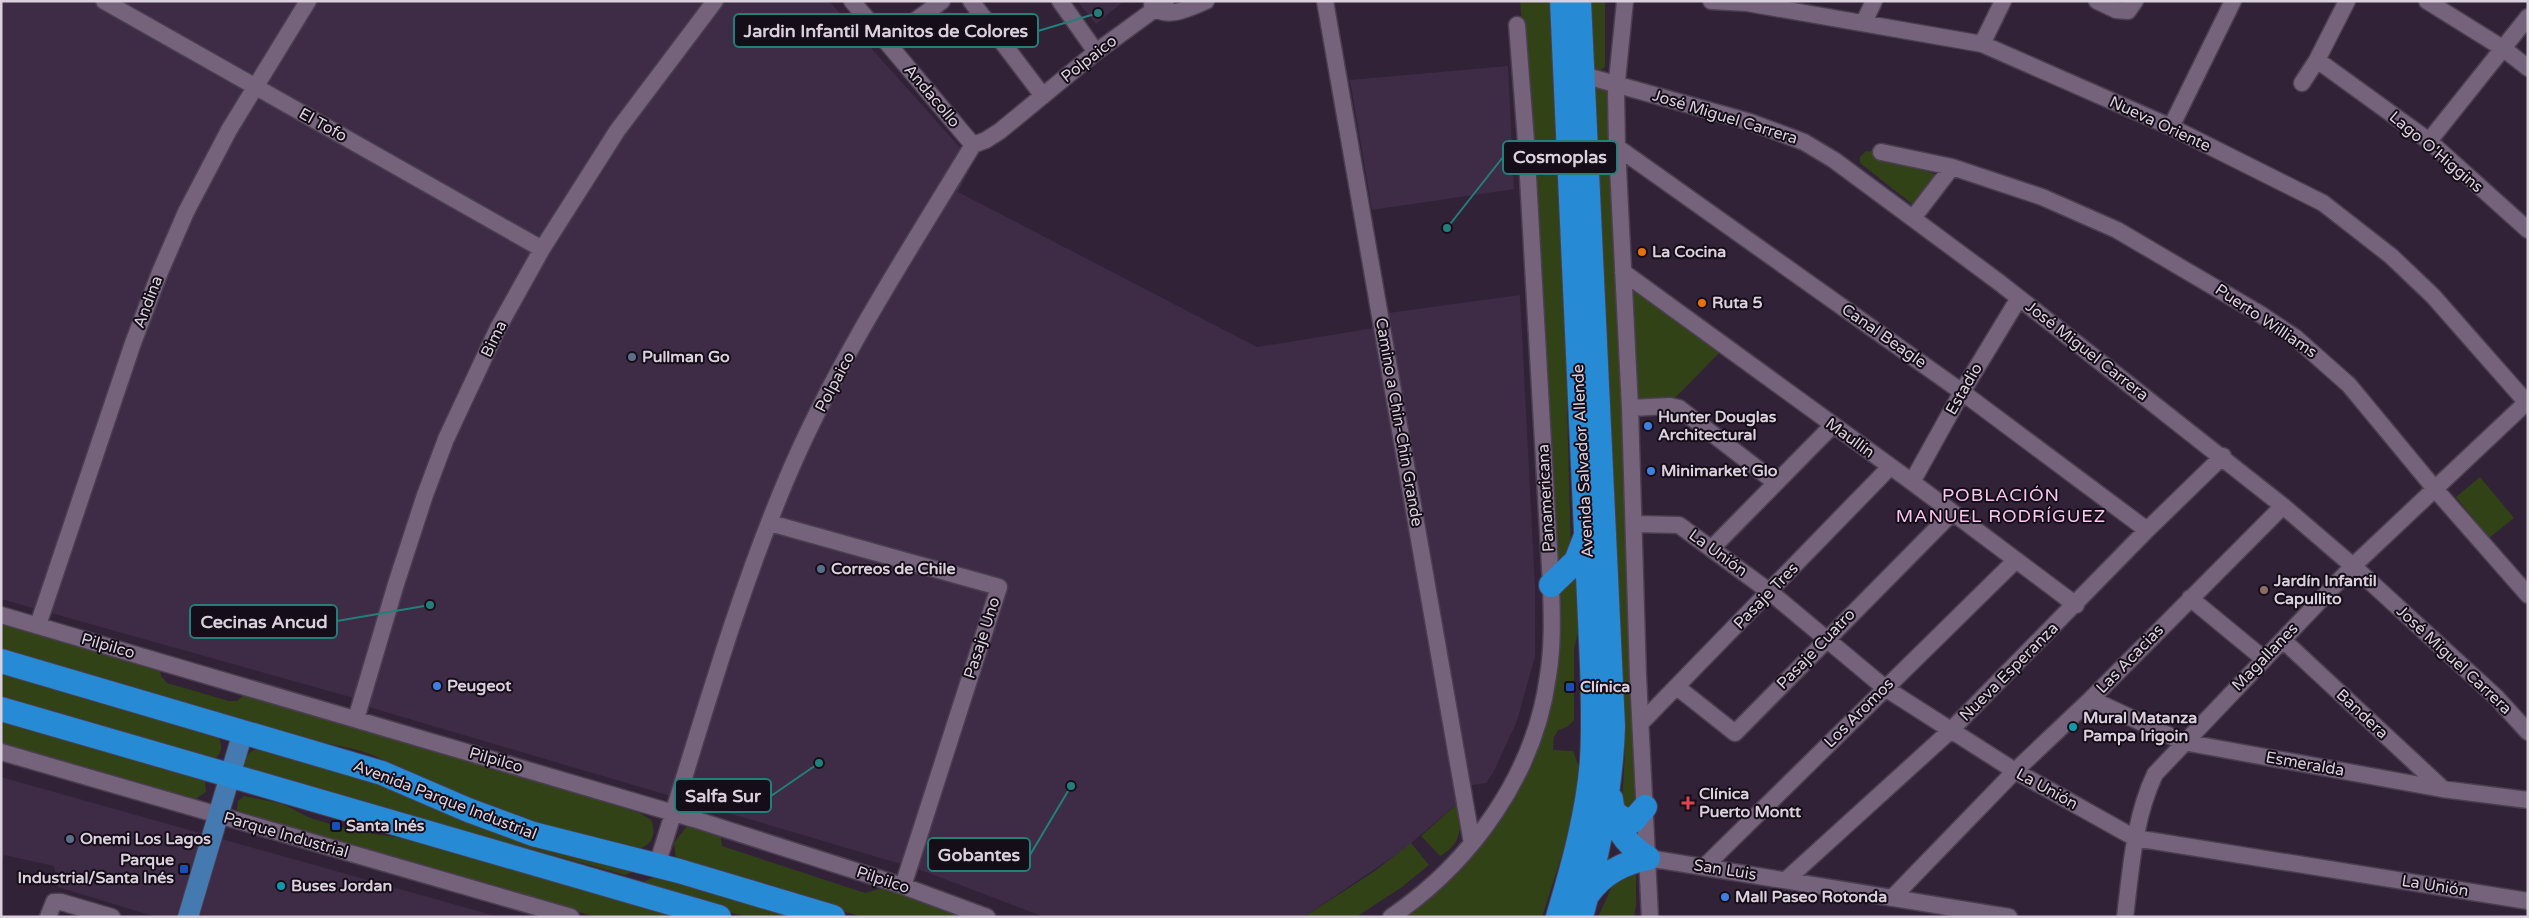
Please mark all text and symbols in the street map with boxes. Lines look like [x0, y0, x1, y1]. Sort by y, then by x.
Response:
callout: Jardin Infantil Manitos de Colores [734, 14, 1038, 47]
text: Jardin Infantil Manitos de Colores [743, 20, 1029, 42]
street label: Polpaico [1057, 31, 1121, 87]
street label: Andacollo [900, 60, 964, 132]
street label: José Miguel Carrera [1650, 85, 1800, 149]
street label: Nueva Oriente [2106, 92, 2214, 156]
street label: El Tofo [295, 104, 351, 146]
street label: Lago O'Higgins [2385, 107, 2487, 197]
callout: Cosmoplas [1503, 141, 1617, 174]
text: Cosmoplas [1513, 146, 1607, 168]
place label: La Cocina [1652, 242, 1726, 262]
marker: La Cocina [1636, 246, 1648, 258]
street label: Andina [129, 273, 167, 331]
street label: Puerto Williams [2211, 279, 2321, 363]
place label: Ruta 5 [1712, 293, 1762, 313]
marker: Ruta 5 [1696, 297, 1708, 309]
street label: José Miguel Carrera [2021, 297, 2153, 405]
street label: Canal Beagle [1838, 299, 1930, 373]
street label: Camino a Chin-Chin Grande [1371, 316, 1427, 528]
street label: Bima [477, 317, 511, 361]
place label: Pullman Go [642, 347, 730, 367]
street label: Polpaico [811, 348, 859, 416]
marker: Pullman Go [626, 351, 638, 363]
street label: Estadio [1941, 359, 1987, 419]
street label: Avenida Salvador Allende [1568, 364, 1598, 558]
place label: Hunter Douglas Architectural [1658, 407, 1777, 445]
street label: Maullín [1822, 414, 1878, 462]
marker: Hunter Douglas Architectural [1642, 420, 1654, 432]
street label: Panamericana [1533, 443, 1559, 553]
place label: Minimarket Glo [1661, 461, 1778, 481]
marker: Minimarket Glo [1645, 465, 1657, 477]
district label: POBLACIÓN MANUEL RODRÍGUEZ [1896, 484, 2106, 527]
street label: La Unión [1685, 525, 1751, 581]
place label: Correos de Chile [831, 559, 955, 579]
street label: Pasaje Tres [1729, 559, 1803, 633]
marker: Correos de Chile [815, 563, 827, 575]
place label: Jardín Infantil Capullito [2273, 571, 2377, 609]
marker: Jardín Infantil Capullito [2258, 584, 2270, 596]
street label: Pasaje Uno [959, 595, 1005, 681]
street label: José Miguel Carrera [2392, 601, 2516, 719]
street label: Pasaje Cuatro [1773, 604, 1859, 694]
callout: Cecinas Ancud [190, 605, 337, 638]
text: Cecinas Ancud [200, 611, 328, 633]
street label: Nueva Esperanza [1955, 618, 2063, 726]
street label: Magallanes [2228, 619, 2302, 695]
street label: Las Acacias [2092, 620, 2168, 698]
street label: Pilpilco [79, 629, 137, 663]
street label: Los Aromos [1820, 674, 1898, 752]
place label: Peugeot [447, 676, 512, 696]
place label: Clínica [1580, 677, 1630, 697]
marker: Peugeot [431, 680, 443, 692]
marker: Clínica [1564, 681, 1576, 693]
street label: Bandera [2332, 685, 2392, 743]
place label: Mural Matanza Pampa Irigoin [2083, 708, 2197, 746]
marker: Mural Matanza Pampa Irigoin [2067, 721, 2079, 733]
street label: Pilpilco [467, 743, 525, 777]
street label: Esmeralda [2264, 747, 2346, 781]
street label: Avenida Parque Industrial [350, 756, 540, 844]
street label: La Unión [2013, 764, 2081, 814]
callout: Salfa Sur [675, 779, 771, 812]
place label: Clínica Puerto Montt [1699, 784, 1802, 822]
text: Salfa Sur [685, 785, 762, 807]
marker: Clínica Puerto Montt [1681, 796, 1695, 810]
street label: Parque Industrial [221, 808, 351, 862]
place label: Santa Inés [346, 816, 425, 836]
marker: Santa Inés [330, 820, 342, 832]
place label: Onemi Los Lagos [80, 829, 211, 849]
marker: Onemi Los Lagos [64, 833, 76, 845]
callout: Gobantes [928, 838, 1030, 871]
text: Gobantes [938, 844, 1021, 866]
place label: Parque Industrial/Santa Inés [18, 850, 174, 888]
street label: San Luis [1692, 855, 1758, 885]
street label: Pilpilco [854, 862, 912, 898]
marker: Parque Industrial/Santa Inés [178, 863, 190, 875]
street label: La Unión [2400, 871, 2470, 901]
place label: Buses Jordan [291, 876, 392, 896]
marker: Buses Jordan [275, 880, 287, 892]
place label: Mall Paseo Rotonda [1735, 887, 1887, 907]
marker: Mall Paseo Rotonda [1719, 891, 1731, 903]

